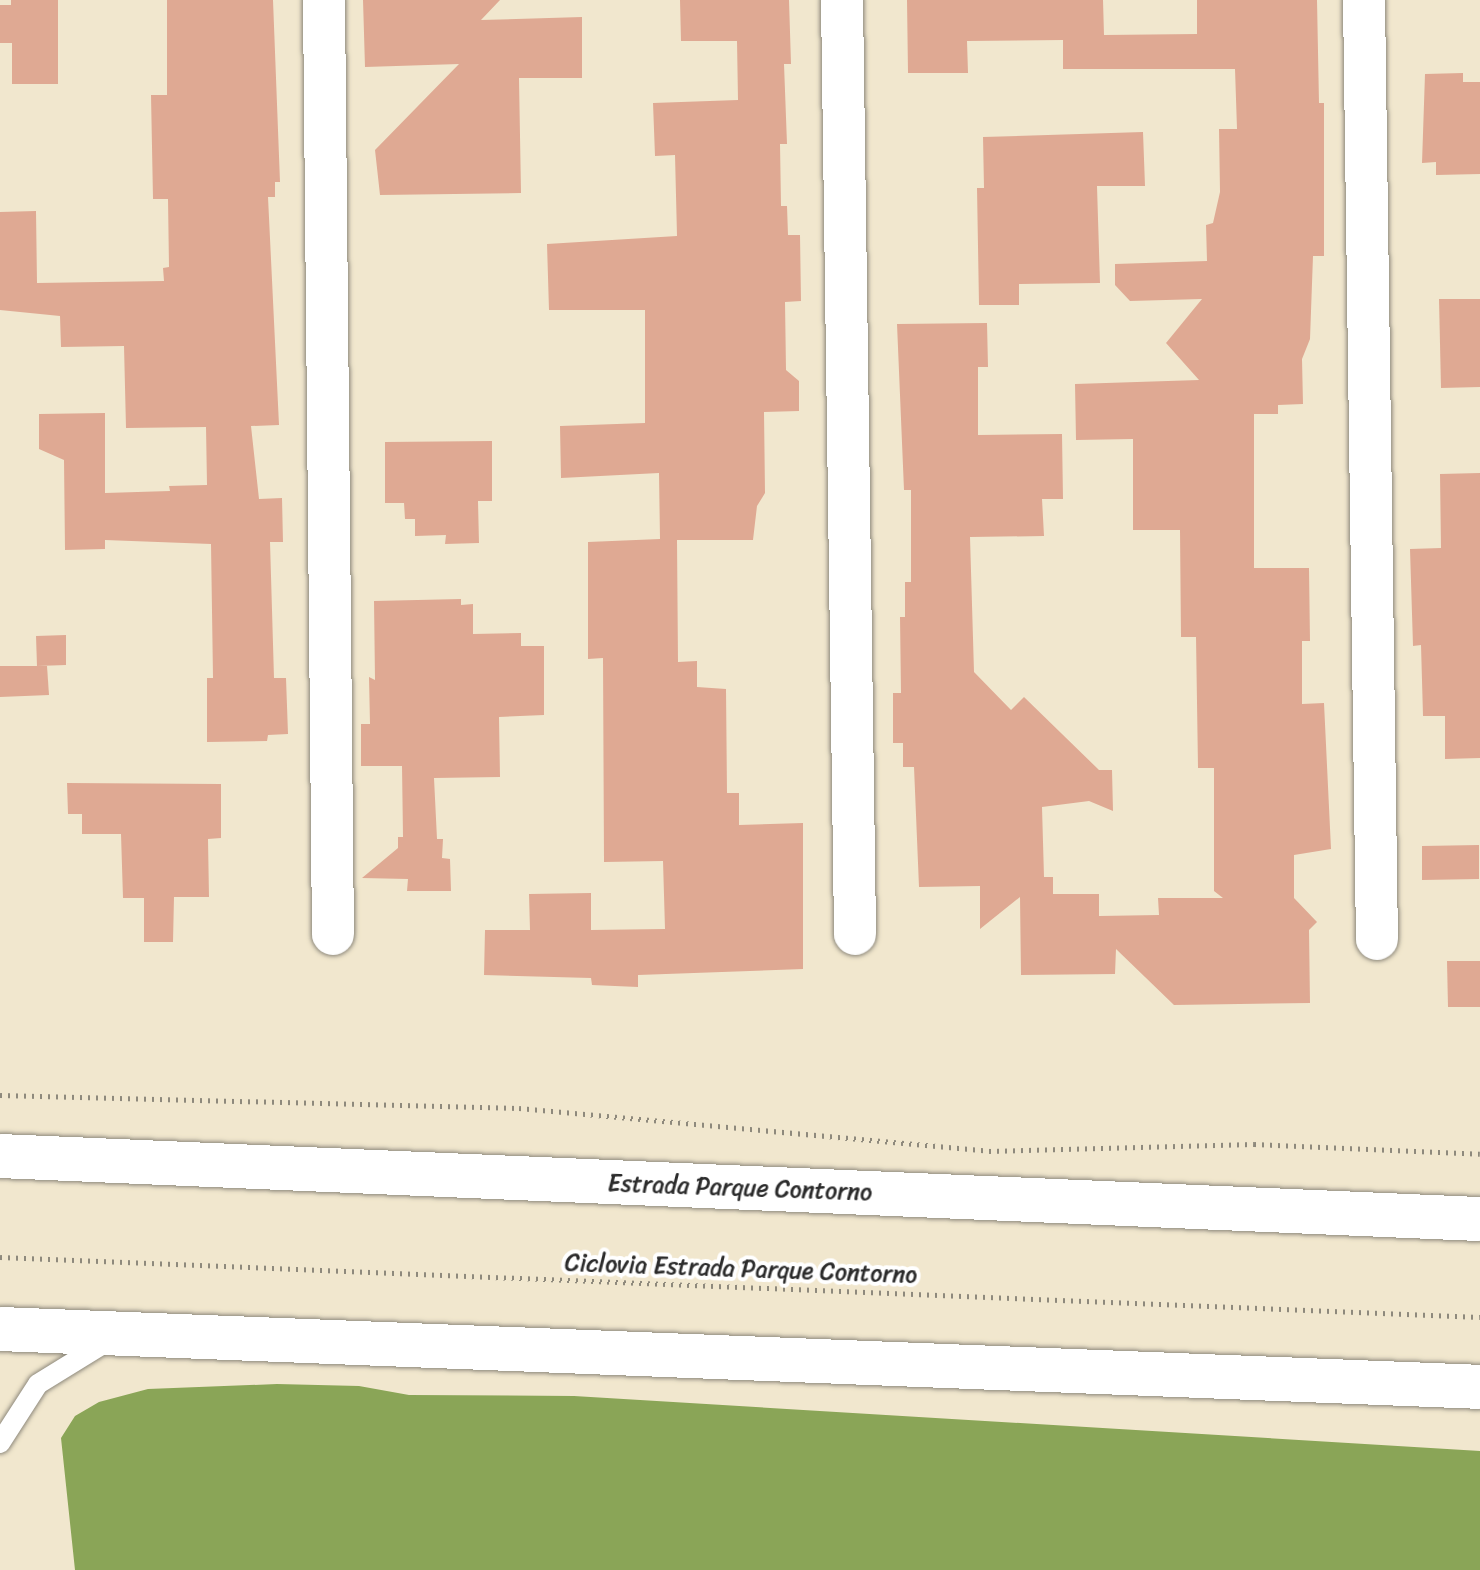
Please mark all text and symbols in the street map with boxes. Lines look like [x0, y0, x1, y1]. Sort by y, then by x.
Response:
street label: Estrada Parque Contorno [608, 1169, 872, 1207]
street label: Ciclovia Estrada Parque Contorno [564, 1248, 918, 1290]

